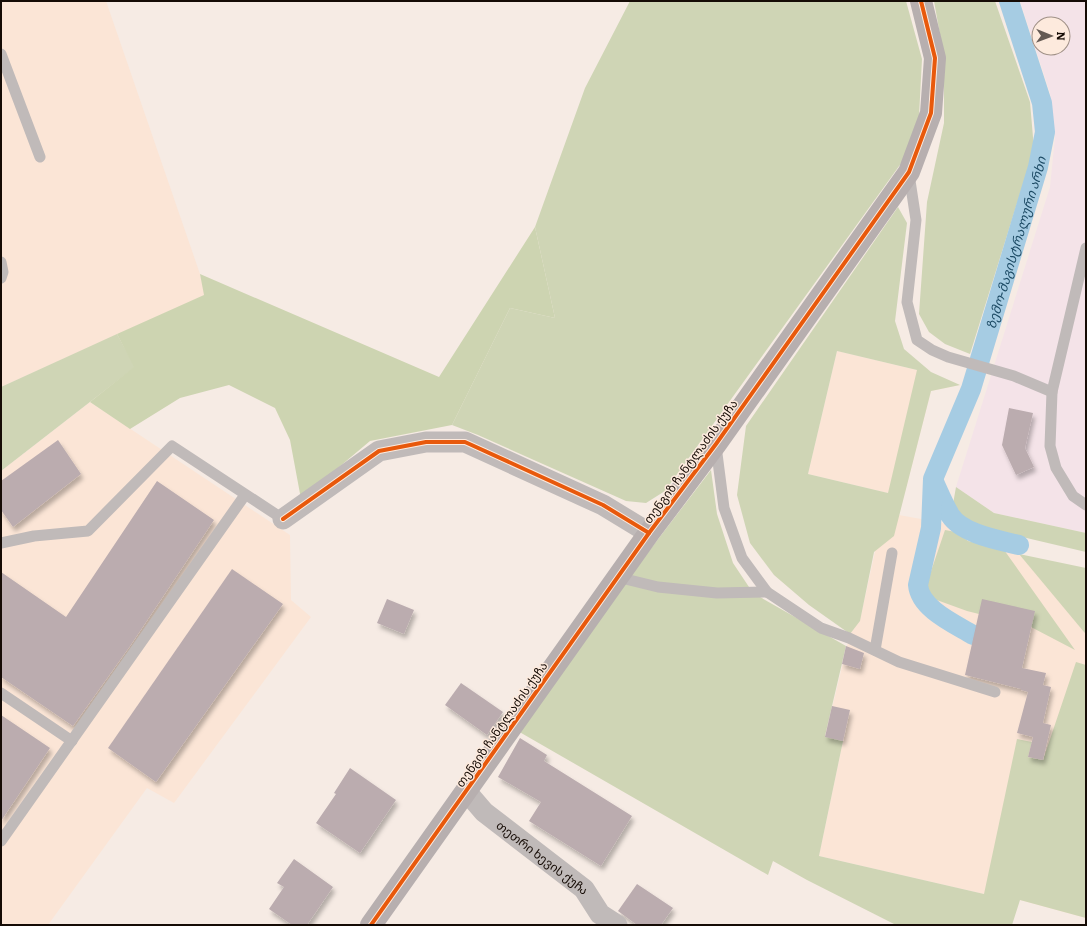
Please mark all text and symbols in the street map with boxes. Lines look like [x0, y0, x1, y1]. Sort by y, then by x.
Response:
north arrow [1031, 16, 1071, 56]
text: N [1054, 31, 1070, 41]
water label: ზემო-მაგისტრალური არხი [980, 154, 1049, 331]
street label: თენგიზ ჩანტლაძის ქუჩა [639, 395, 741, 527]
street label: თენგიზ ჩანტლაძის ქუჩა [451, 658, 551, 790]
street label: თეთრი ხევის ქუჩა [493, 816, 594, 898]

